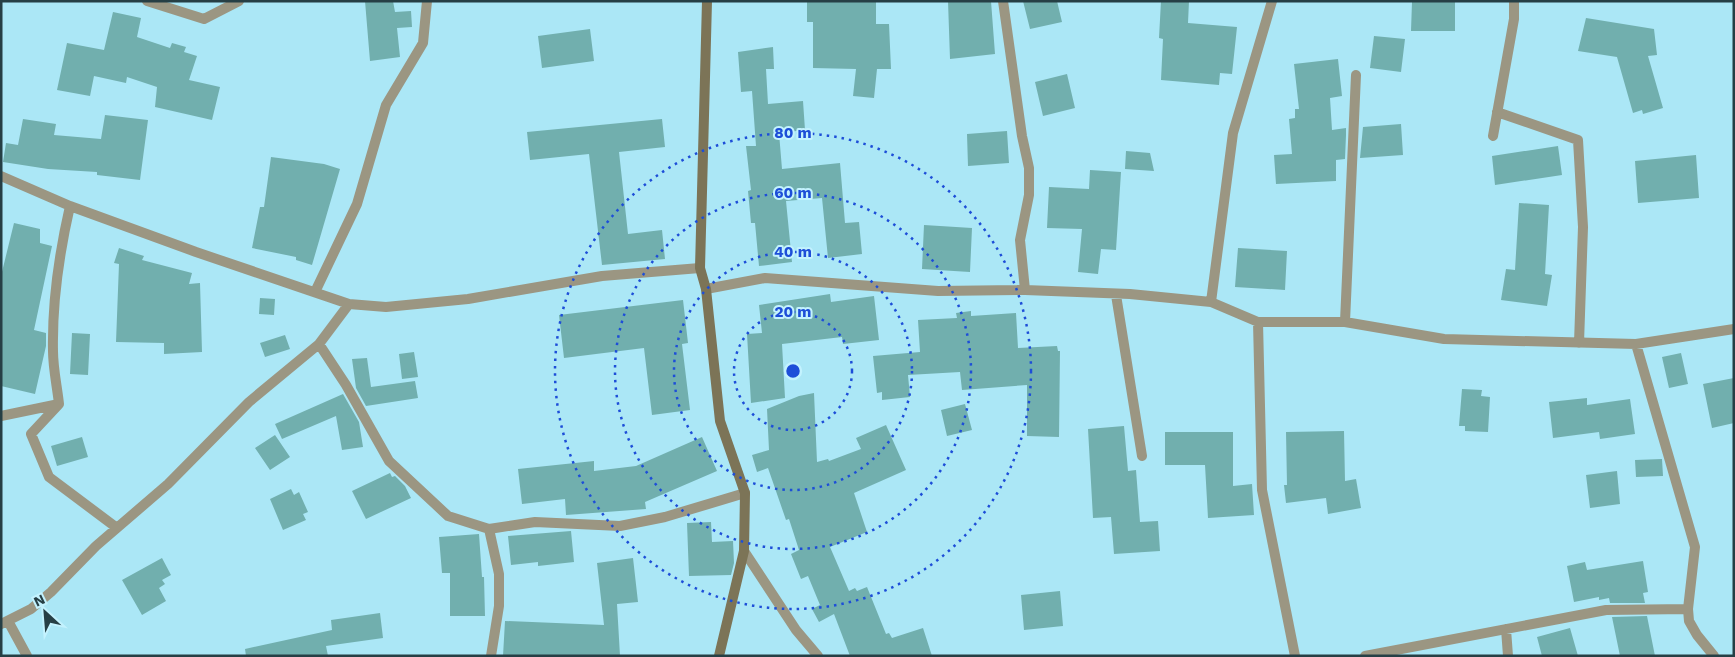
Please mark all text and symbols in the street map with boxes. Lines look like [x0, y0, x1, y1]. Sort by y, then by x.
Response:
text: 80 m [774, 124, 812, 142]
text: 60 m [774, 184, 812, 202]
text: 40 m [774, 243, 812, 261]
text: 20 m [774, 303, 812, 321]
centre of rings [784, 362, 802, 380]
north arrow [20, 587, 70, 637]
text: N [31, 591, 47, 610]

